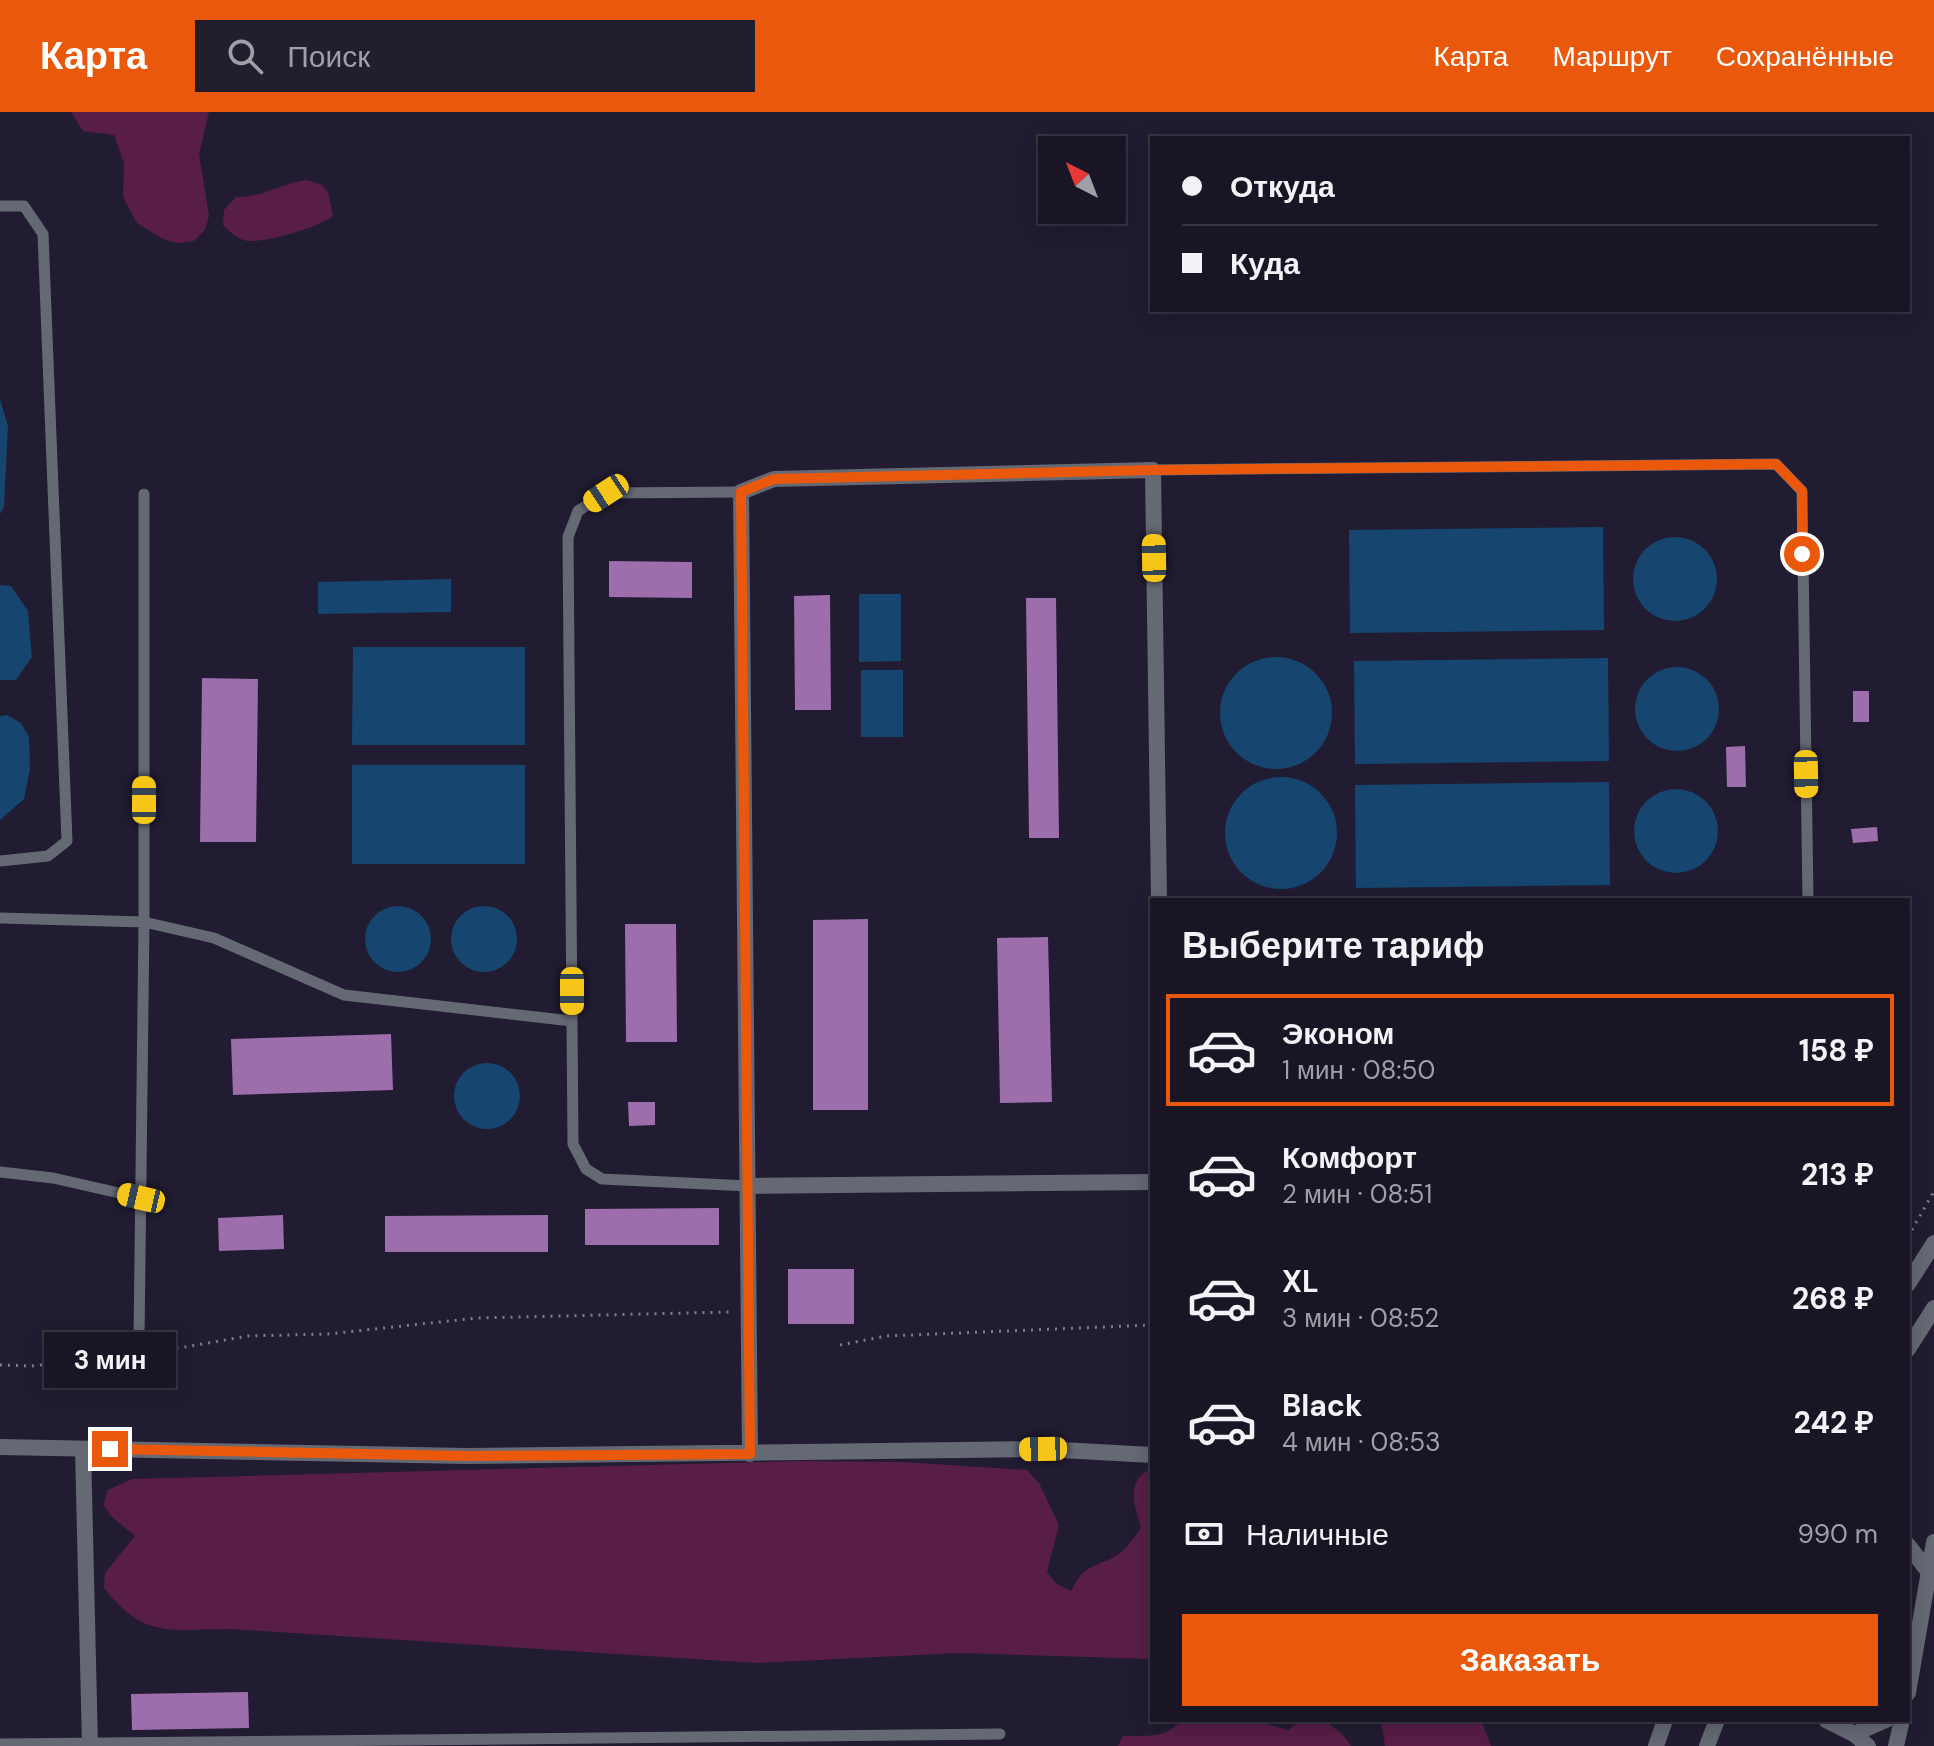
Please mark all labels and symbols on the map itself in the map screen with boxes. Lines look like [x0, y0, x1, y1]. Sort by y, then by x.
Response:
north arrow [1038, 136, 1126, 224]
car [579, 470, 633, 516]
car [1142, 534, 1166, 582]
route start [1784, 536, 1820, 572]
car [1794, 750, 1818, 798]
car [132, 776, 156, 824]
car [560, 967, 584, 1015]
car [115, 1181, 167, 1215]
callout: 3 мин [44, 1333, 176, 1389]
route end [92, 1431, 128, 1467]
car [1019, 1437, 1067, 1461]

